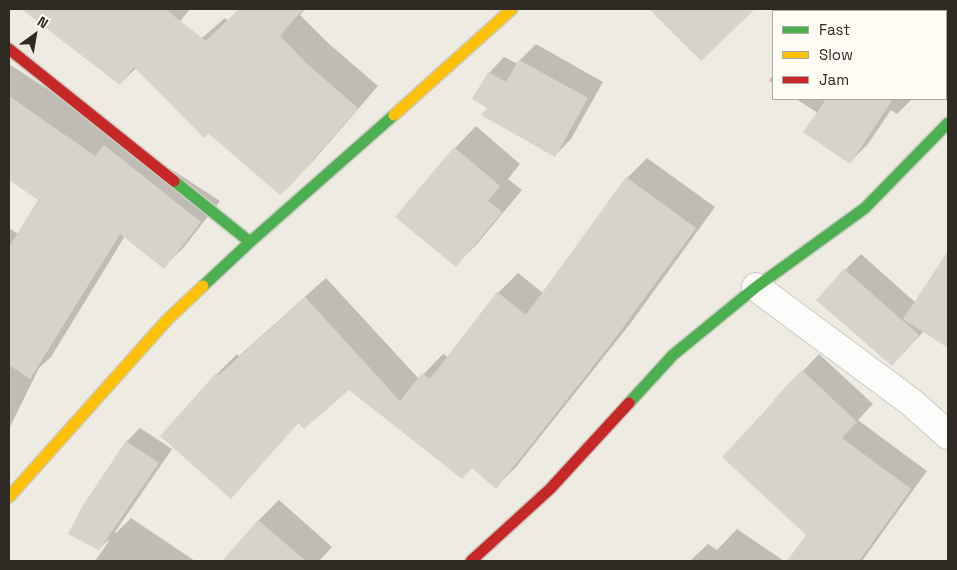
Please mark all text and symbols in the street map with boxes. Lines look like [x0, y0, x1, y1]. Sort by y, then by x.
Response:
north arrow [10, 10, 60, 60]
legend [772, 10, 947, 100]
text: N [34, 12, 52, 32]
text: Fast [819, 20, 850, 39]
text: Slow [819, 45, 853, 64]
text: Jam [819, 70, 849, 89]

